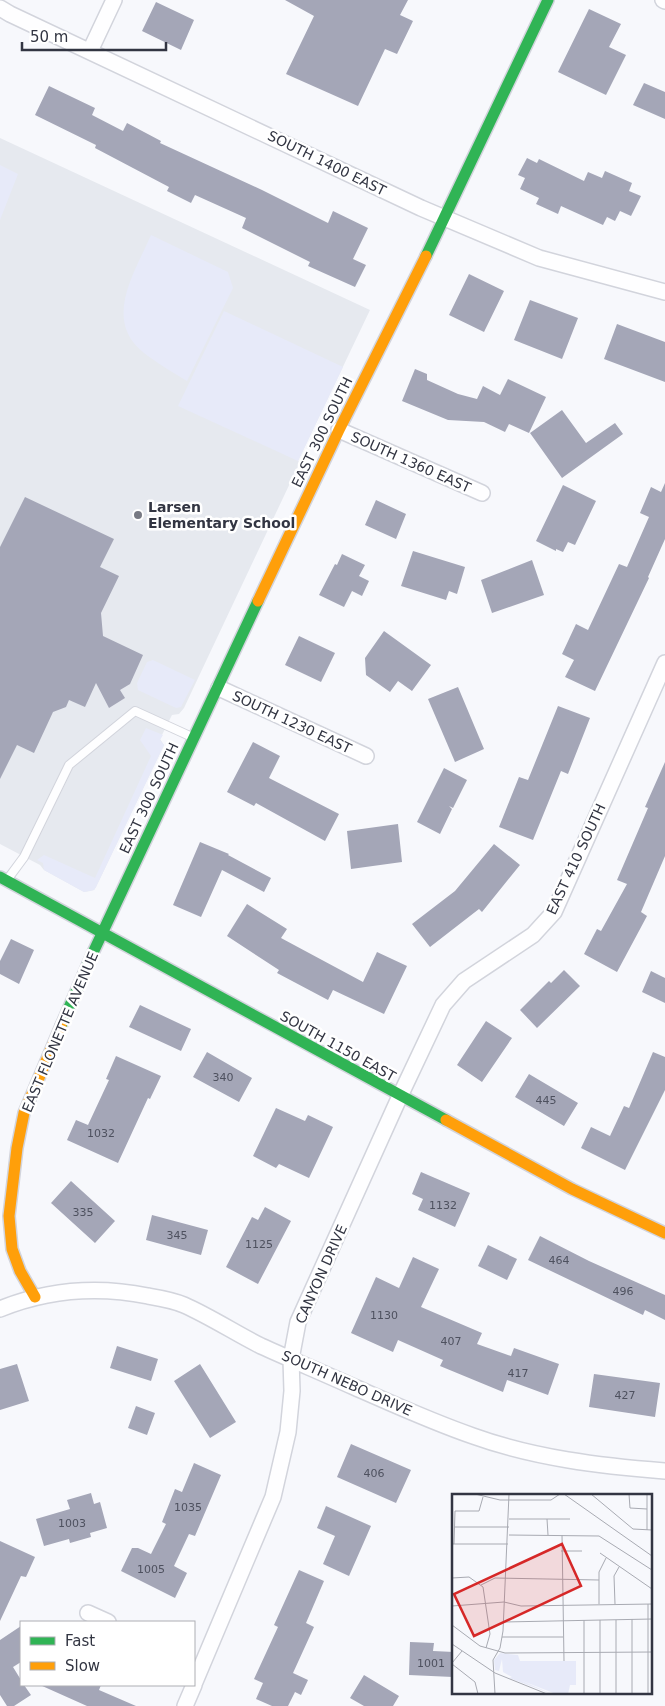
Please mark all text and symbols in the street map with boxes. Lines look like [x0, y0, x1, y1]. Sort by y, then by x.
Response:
scale bar [22, 20, 166, 52]
text: 50 m [30, 28, 68, 46]
street label: SOUTH 1400 EAST [265, 127, 389, 199]
street label: EAST 300 SOUTH [288, 374, 356, 490]
street label: SOUTH 1360 EAST [349, 428, 474, 496]
place label: Larsen Elementary School [148, 499, 295, 531]
marker: Larsen Elementary School [132, 509, 144, 521]
street label: SOUTH 1230 EAST [230, 687, 355, 757]
street label: EAST 300 SOUTH [116, 740, 182, 856]
street label: EAST 410 SOUTH [543, 801, 609, 917]
street label: EAST FLONETTE AVENUE [19, 949, 101, 1115]
street label: SOUTH 1150 EAST [277, 1008, 399, 1085]
house number: 340 [213, 1071, 234, 1084]
house number: 445 [536, 1094, 557, 1107]
house number: 1032 [87, 1127, 115, 1140]
house number: 1132 [429, 1199, 457, 1212]
house number: 335 [73, 1206, 94, 1219]
street label: CANYON DRIVE [292, 1222, 350, 1326]
house number: 345 [167, 1229, 188, 1242]
house number: 1125 [245, 1238, 273, 1251]
house number: 464 [549, 1254, 570, 1267]
house number: 496 [613, 1285, 634, 1298]
house number: 1130 [370, 1309, 398, 1322]
house number: 407 [441, 1335, 462, 1348]
street label: SOUTH NEBO DRIVE [279, 1347, 415, 1419]
house number: 417 [508, 1367, 529, 1380]
house number: 427 [615, 1389, 636, 1402]
house number: 406 [364, 1467, 385, 1480]
inset map [452, 1494, 652, 1694]
house number: 1035 [174, 1501, 202, 1514]
house number: 1003 [58, 1517, 86, 1530]
house number: 1005 [137, 1563, 165, 1576]
legend [20, 1621, 195, 1686]
text: Fast [65, 1632, 95, 1650]
text: Slow [65, 1657, 100, 1675]
house number: 1001 [417, 1657, 445, 1670]

